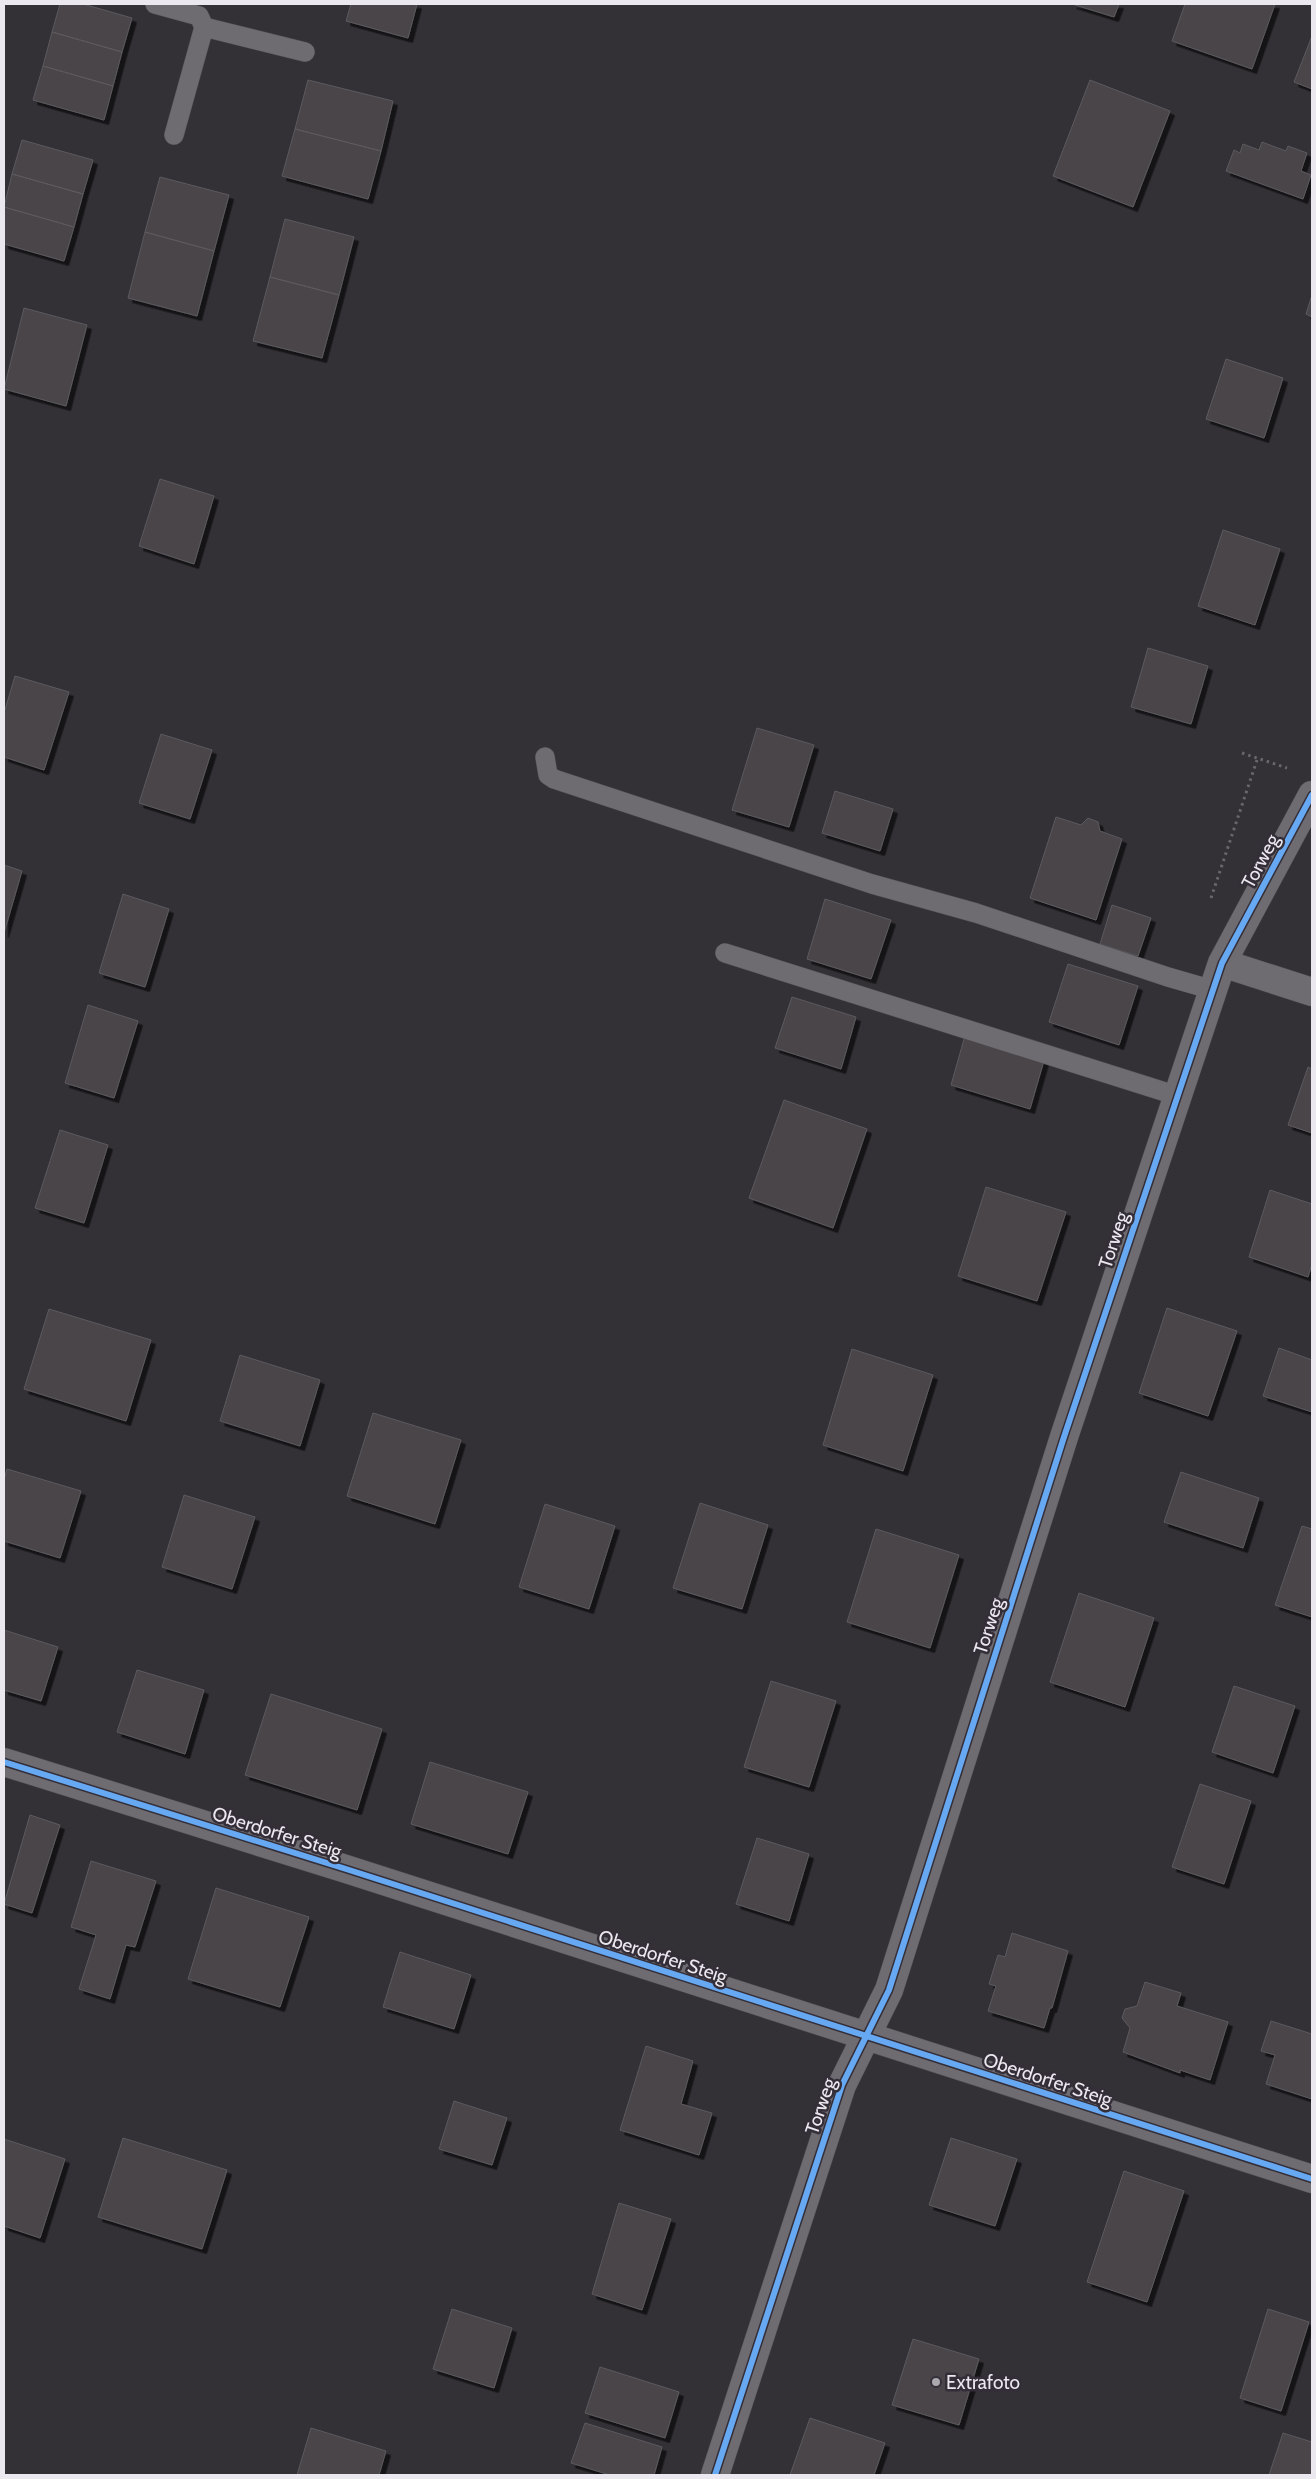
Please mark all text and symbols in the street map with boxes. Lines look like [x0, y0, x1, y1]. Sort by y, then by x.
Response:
street label: Torweg [1237, 830, 1284, 892]
street label: Torweg [1094, 1209, 1134, 1271]
street label: Torweg [969, 1595, 1009, 1657]
street label: Oberdorfer Steig [209, 1802, 345, 1863]
street label: Oberdorfer Steig [596, 1925, 731, 1988]
street label: Oberdorfer Steig [981, 2048, 1116, 2111]
street label: Torweg [800, 2075, 841, 2137]
place label: Extrafoto [946, 2371, 1020, 2394]
marker: Extrafoto [930, 2376, 942, 2388]

